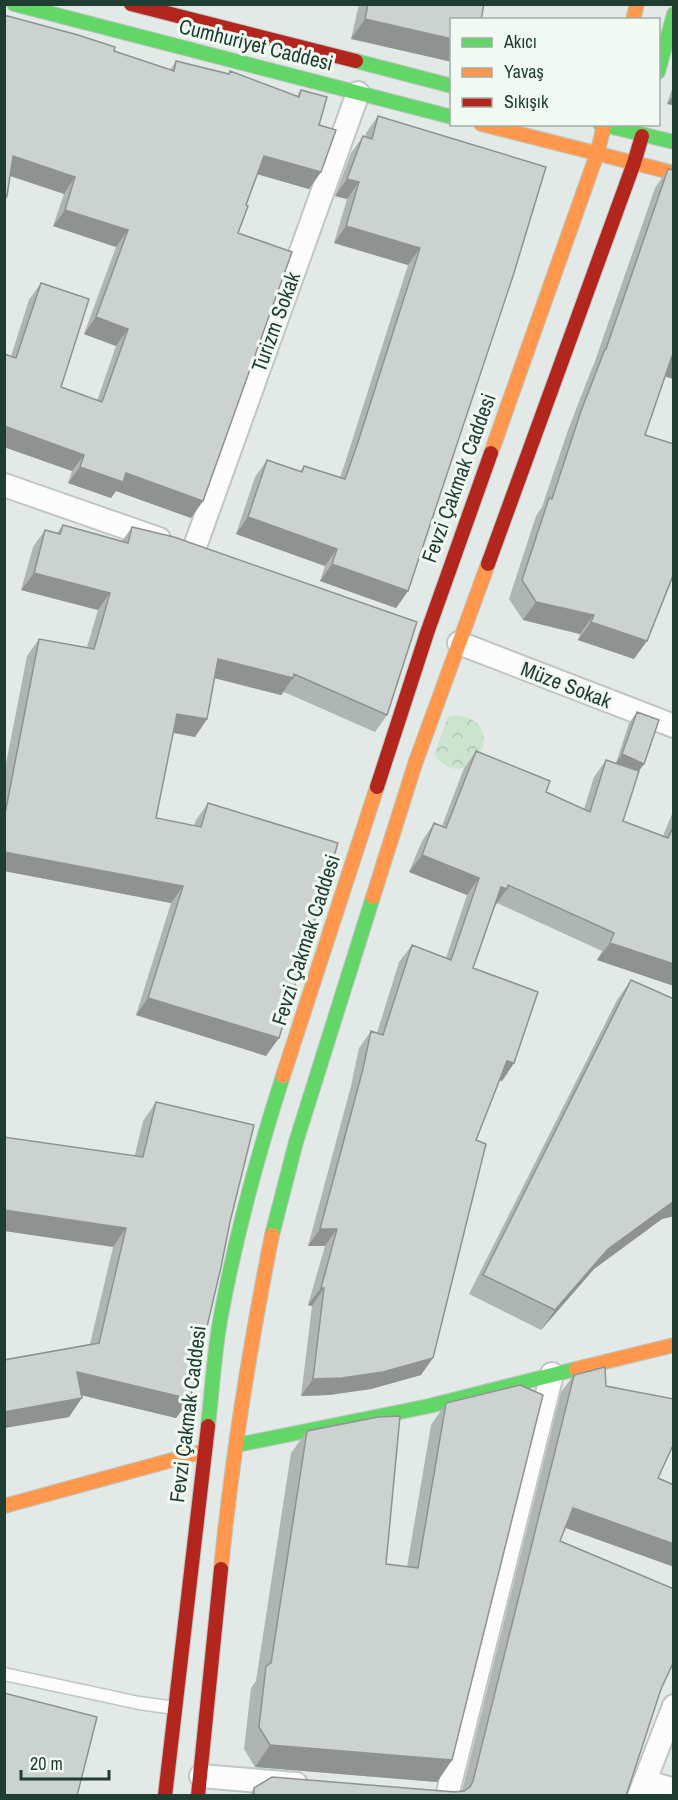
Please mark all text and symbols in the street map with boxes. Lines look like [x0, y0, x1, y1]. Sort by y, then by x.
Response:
street label: Cumhuriyet Caddesi [176, 11, 336, 78]
legend [450, 18, 660, 126]
text: Akıcı [503, 29, 537, 54]
text: Yavaş [504, 59, 544, 84]
text: Sıkışık [504, 89, 549, 114]
street label: Turizm Sokak [244, 267, 307, 376]
street label: Fevzi Çakmak Caddesi [414, 389, 503, 566]
street label: Müze Sokak [517, 654, 616, 715]
street label: Fevzi Çakmak Caddesi [264, 851, 347, 1029]
street label: Fevzi Çakmak Caddesi [162, 1324, 213, 1504]
scale bar [21, 1743, 110, 1781]
text: 20 m [30, 1751, 63, 1776]

